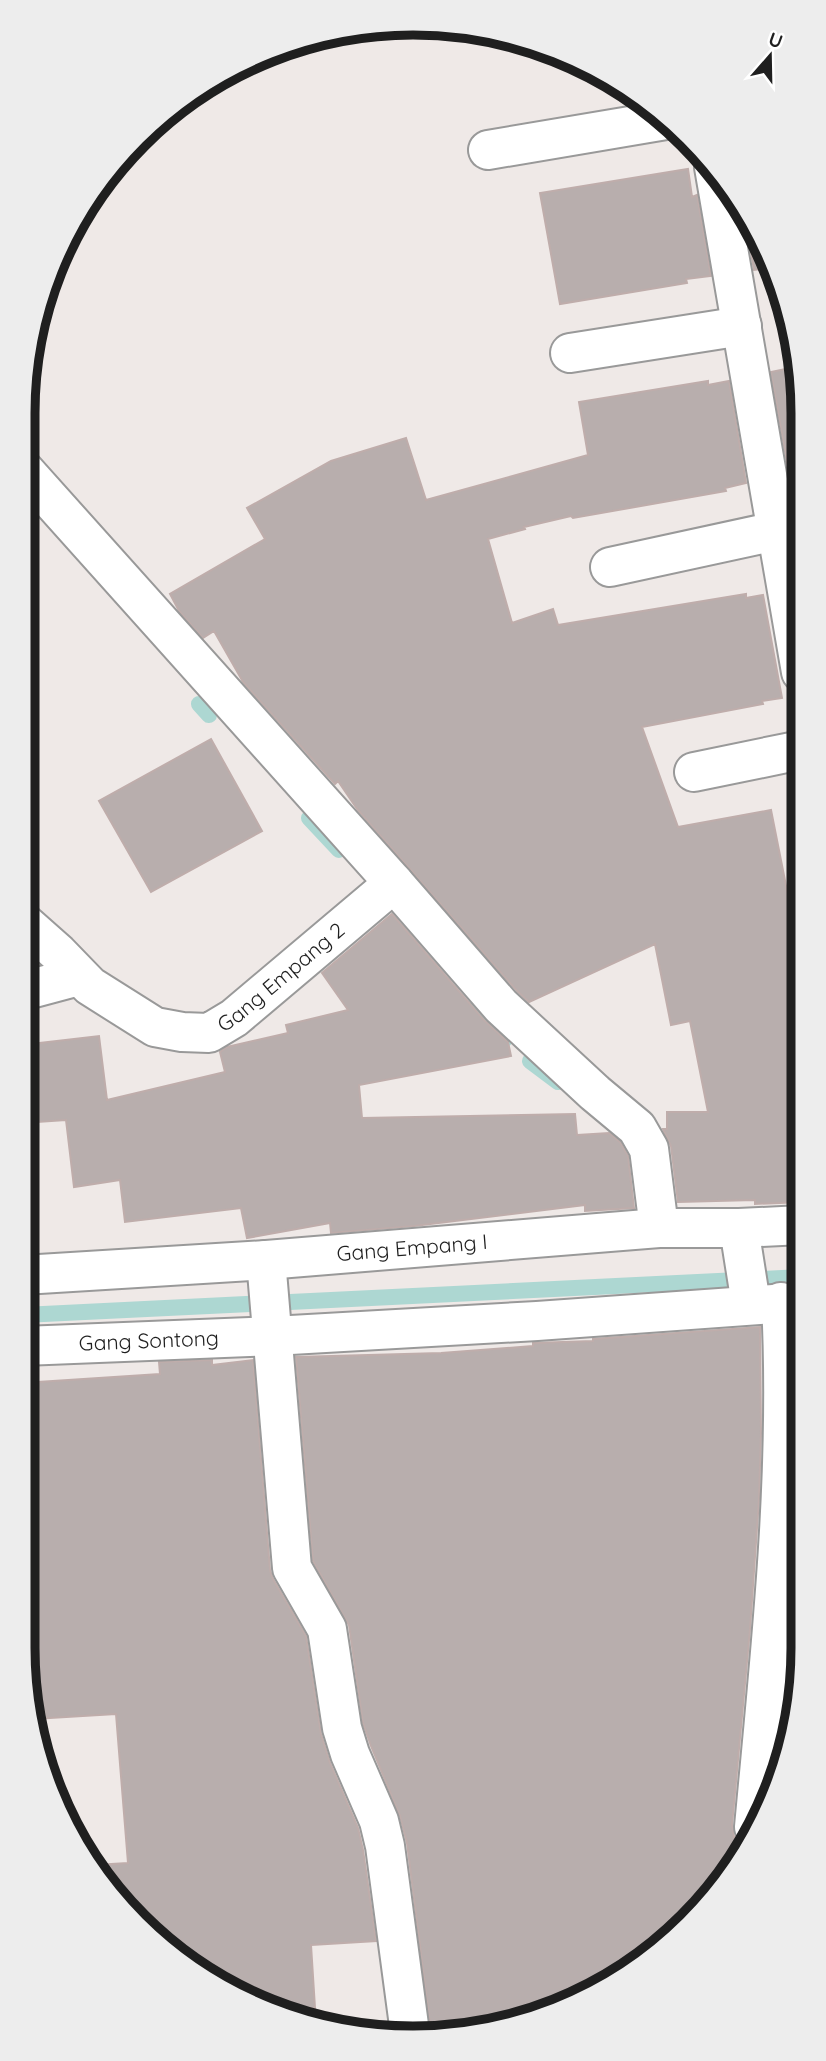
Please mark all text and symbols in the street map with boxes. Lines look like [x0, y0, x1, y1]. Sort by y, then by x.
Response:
north arrow [735, 21, 805, 91]
text: U [765, 26, 786, 54]
street label: Gang Empang 2 [212, 917, 349, 1037]
street label: Gang Empang I [335, 1228, 488, 1266]
street label: Gang Sontong [78, 1324, 219, 1356]

